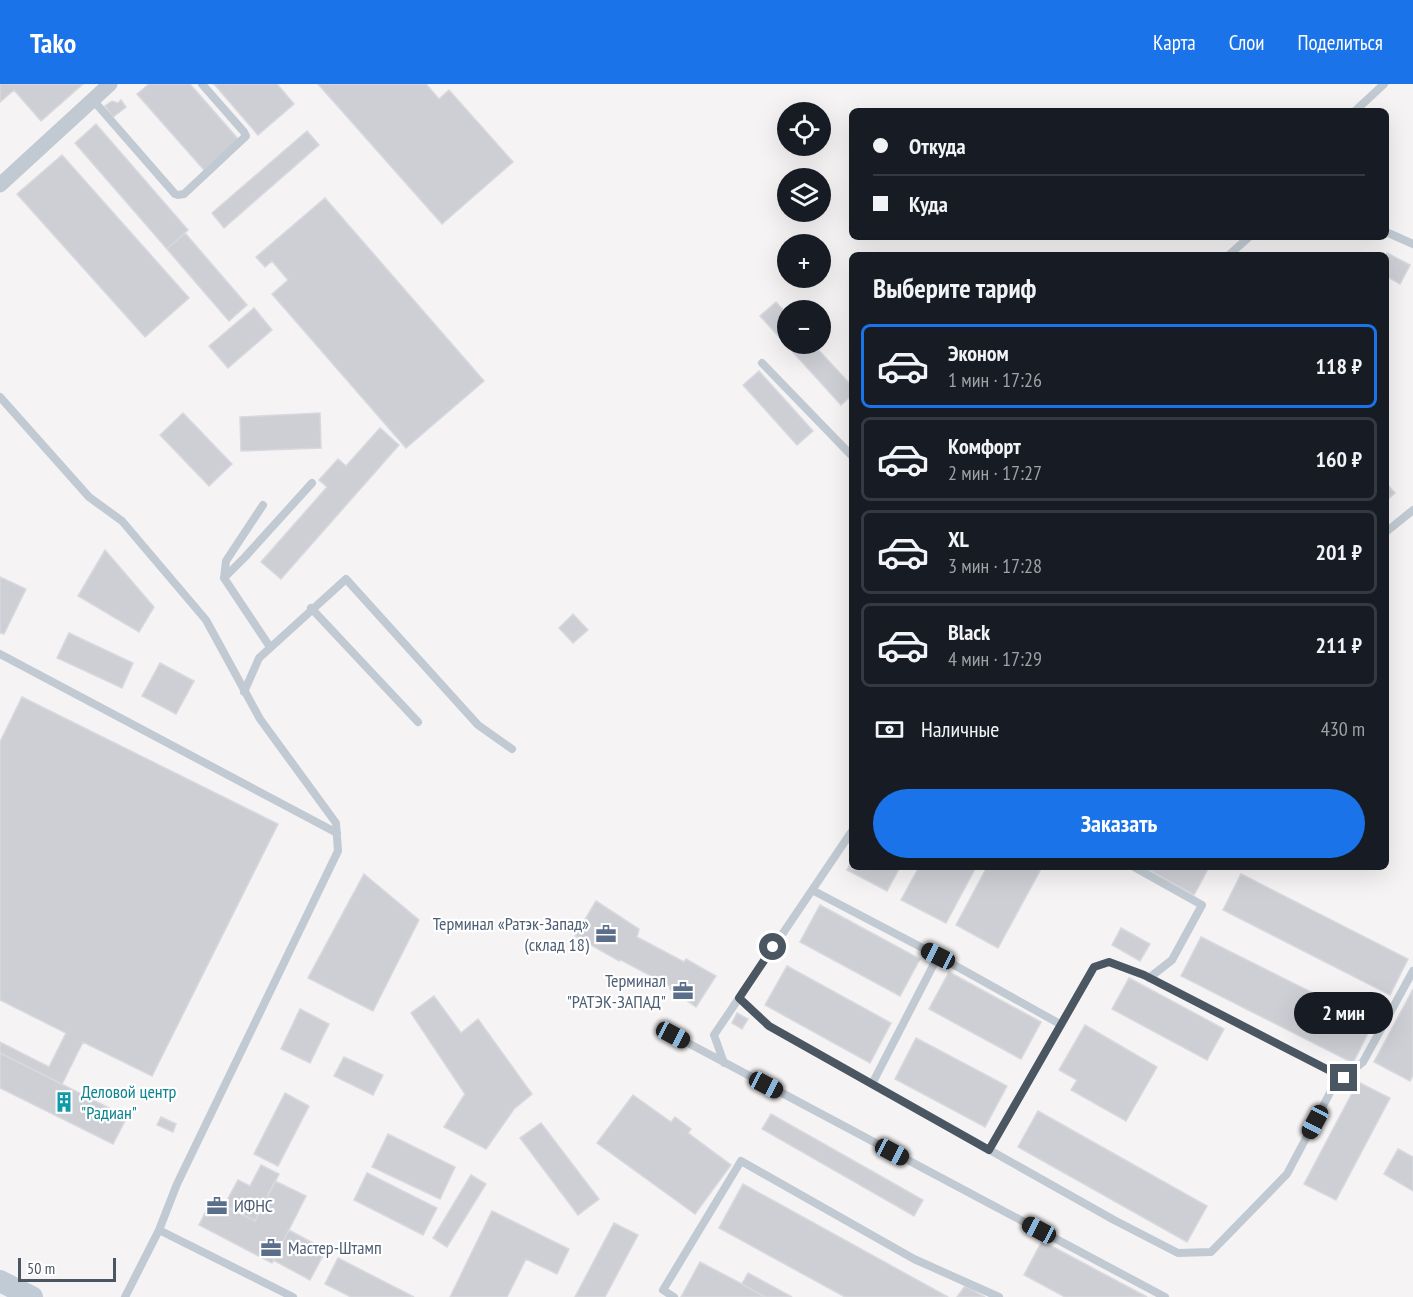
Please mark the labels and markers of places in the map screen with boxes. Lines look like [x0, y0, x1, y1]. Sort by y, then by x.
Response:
place label: Терминал «Ратэк-Запад» (склад 18) [433, 912, 590, 956]
office icon: Терминал «Ратэк-Запад» (склад 18) [594, 922, 618, 946]
place label: Терминал "РАТЭК-ЗАПАД" [567, 969, 666, 1013]
office icon: Терминал "РАТЭК-ЗАПАД" [671, 979, 695, 1003]
place label: Деловой центр "Радиан" [81, 1080, 176, 1124]
building icon: Деловой центр "Радиан" [52, 1090, 76, 1114]
office icon: ИФНС [205, 1194, 229, 1218]
place label: ИФНС [234, 1194, 273, 1217]
office icon: Мастер-Штамп [259, 1236, 283, 1260]
place label: Мастер-Штамп [288, 1236, 382, 1259]

